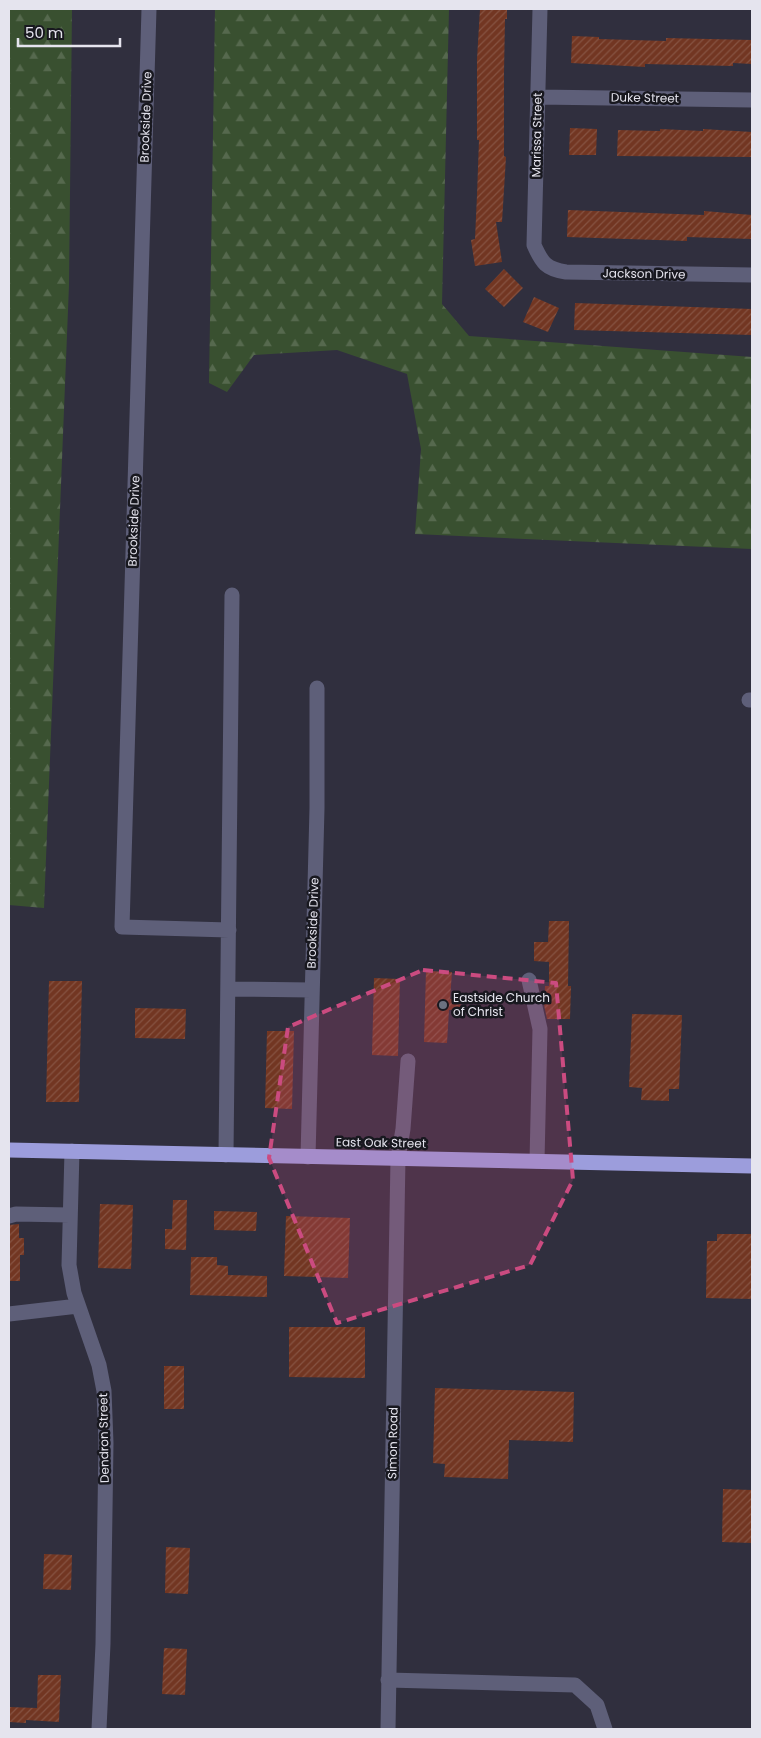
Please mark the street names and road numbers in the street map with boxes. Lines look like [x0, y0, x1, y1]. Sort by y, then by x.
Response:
street label: Brookside Drive [135, 71, 156, 163]
street label: Duke Street [611, 88, 679, 107]
street label: Marissa Street [527, 92, 546, 178]
street label: Jackson Drive [602, 264, 686, 283]
street label: Brookside Drive [123, 475, 144, 567]
street label: Brookside Drive [302, 877, 323, 969]
street label: East Oak Street [336, 1133, 426, 1152]
street label: Dendron Street [94, 1393, 113, 1483]
street label: Simon Road [383, 1407, 402, 1479]

